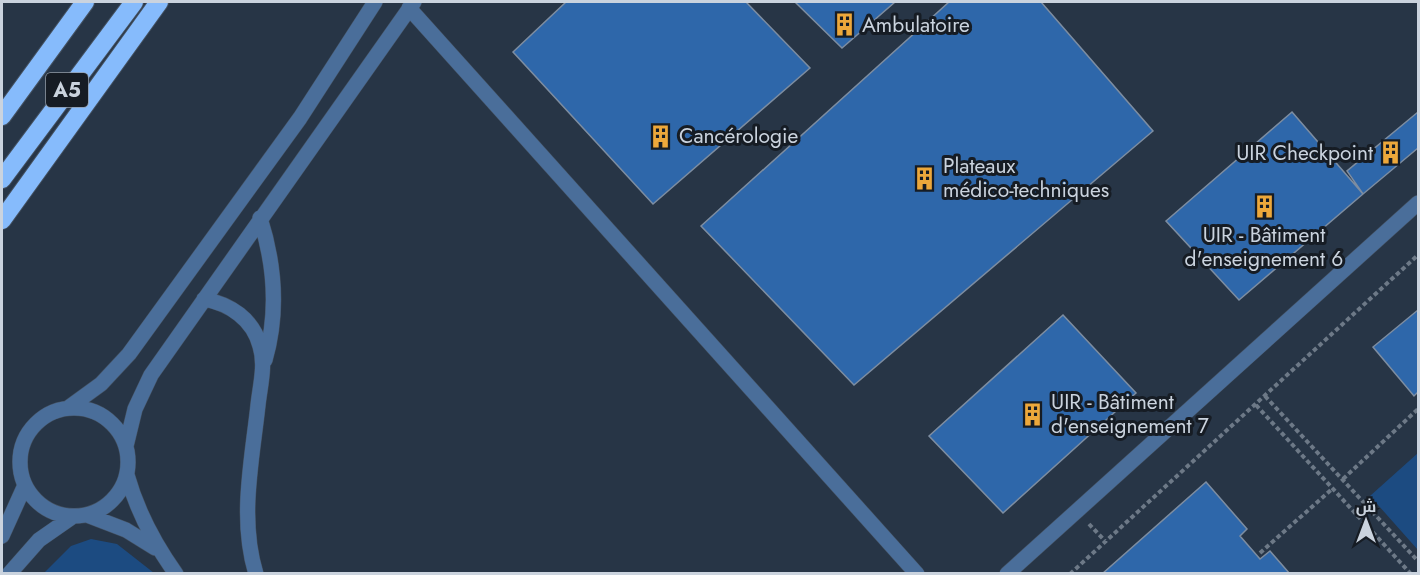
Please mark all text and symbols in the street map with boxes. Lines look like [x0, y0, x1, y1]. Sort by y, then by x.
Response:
place label: Ambulatoire [862, 10, 970, 40]
building icon: Ambulatoire [831, 12, 857, 38]
road number: A5 [46, 73, 88, 107]
place label: Cancérologie [679, 121, 798, 151]
building icon: Cancérologie [648, 123, 674, 149]
place label: UIR Checkpoint [1236, 138, 1373, 168]
building icon: UIR Checkpoint [1378, 140, 1404, 166]
place label: Plateaux médico-techniques [943, 151, 1109, 205]
building icon: Plateaux médico-techniques [912, 165, 938, 191]
building icon: UIR - Bâtiment d'enseignement 6 [1251, 194, 1277, 220]
place label: UIR - Bâtiment d'enseignement 6 [1185, 220, 1343, 274]
place label: UIR - Bâtiment d'enseignement 7 [1051, 387, 1209, 441]
building icon: UIR - Bâtiment d'enseignement 7 [1020, 401, 1046, 427]
north arrow [1336, 491, 1396, 551]
text: ش [1356, 495, 1376, 518]

